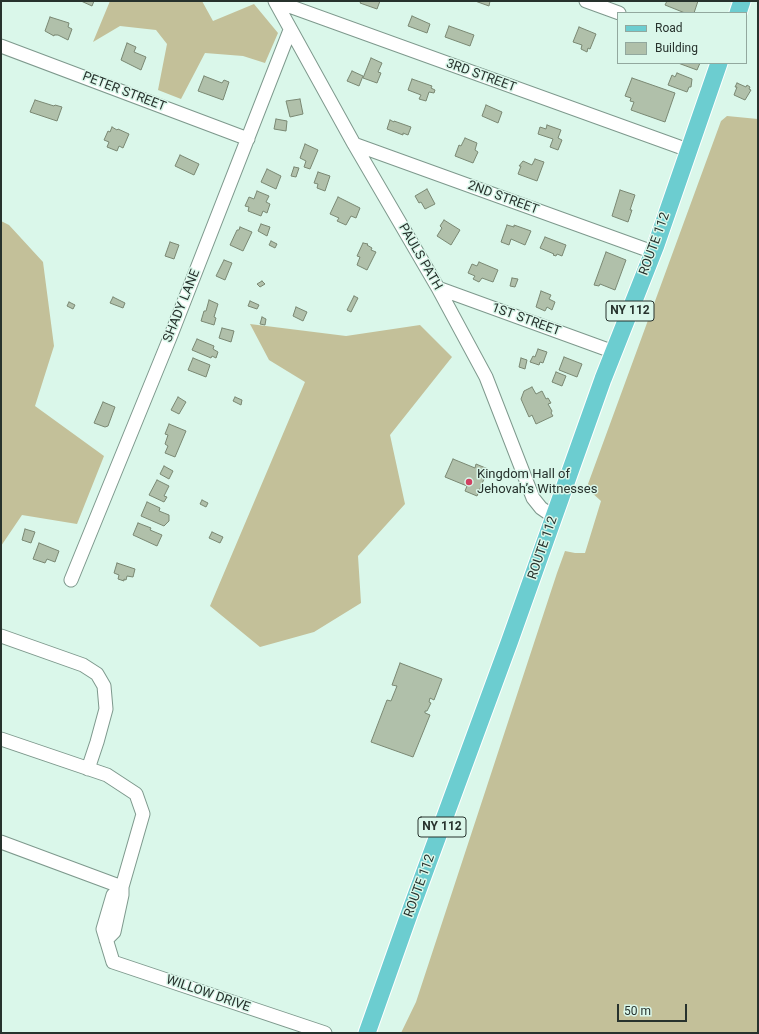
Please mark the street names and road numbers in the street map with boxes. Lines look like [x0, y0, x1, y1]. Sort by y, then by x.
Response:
street label: 3RD STREET [444, 56, 518, 96]
street label: PETER STREET [80, 69, 168, 115]
street label: 2ND STREET [465, 178, 541, 218]
street label: ROUTE 112 [636, 210, 674, 278]
street label: PAULS PATH [395, 221, 445, 293]
street label: SHADY LANE [160, 267, 204, 345]
street label: 1ST STREET [489, 300, 563, 340]
road number: NY 112 [606, 301, 654, 321]
street label: ROUTE 112 [525, 514, 561, 582]
road number: NY 112 [418, 817, 466, 837]
street label: ROUTE 112 [401, 852, 439, 920]
street label: WILLOW DRIVE [164, 972, 252, 1016]

